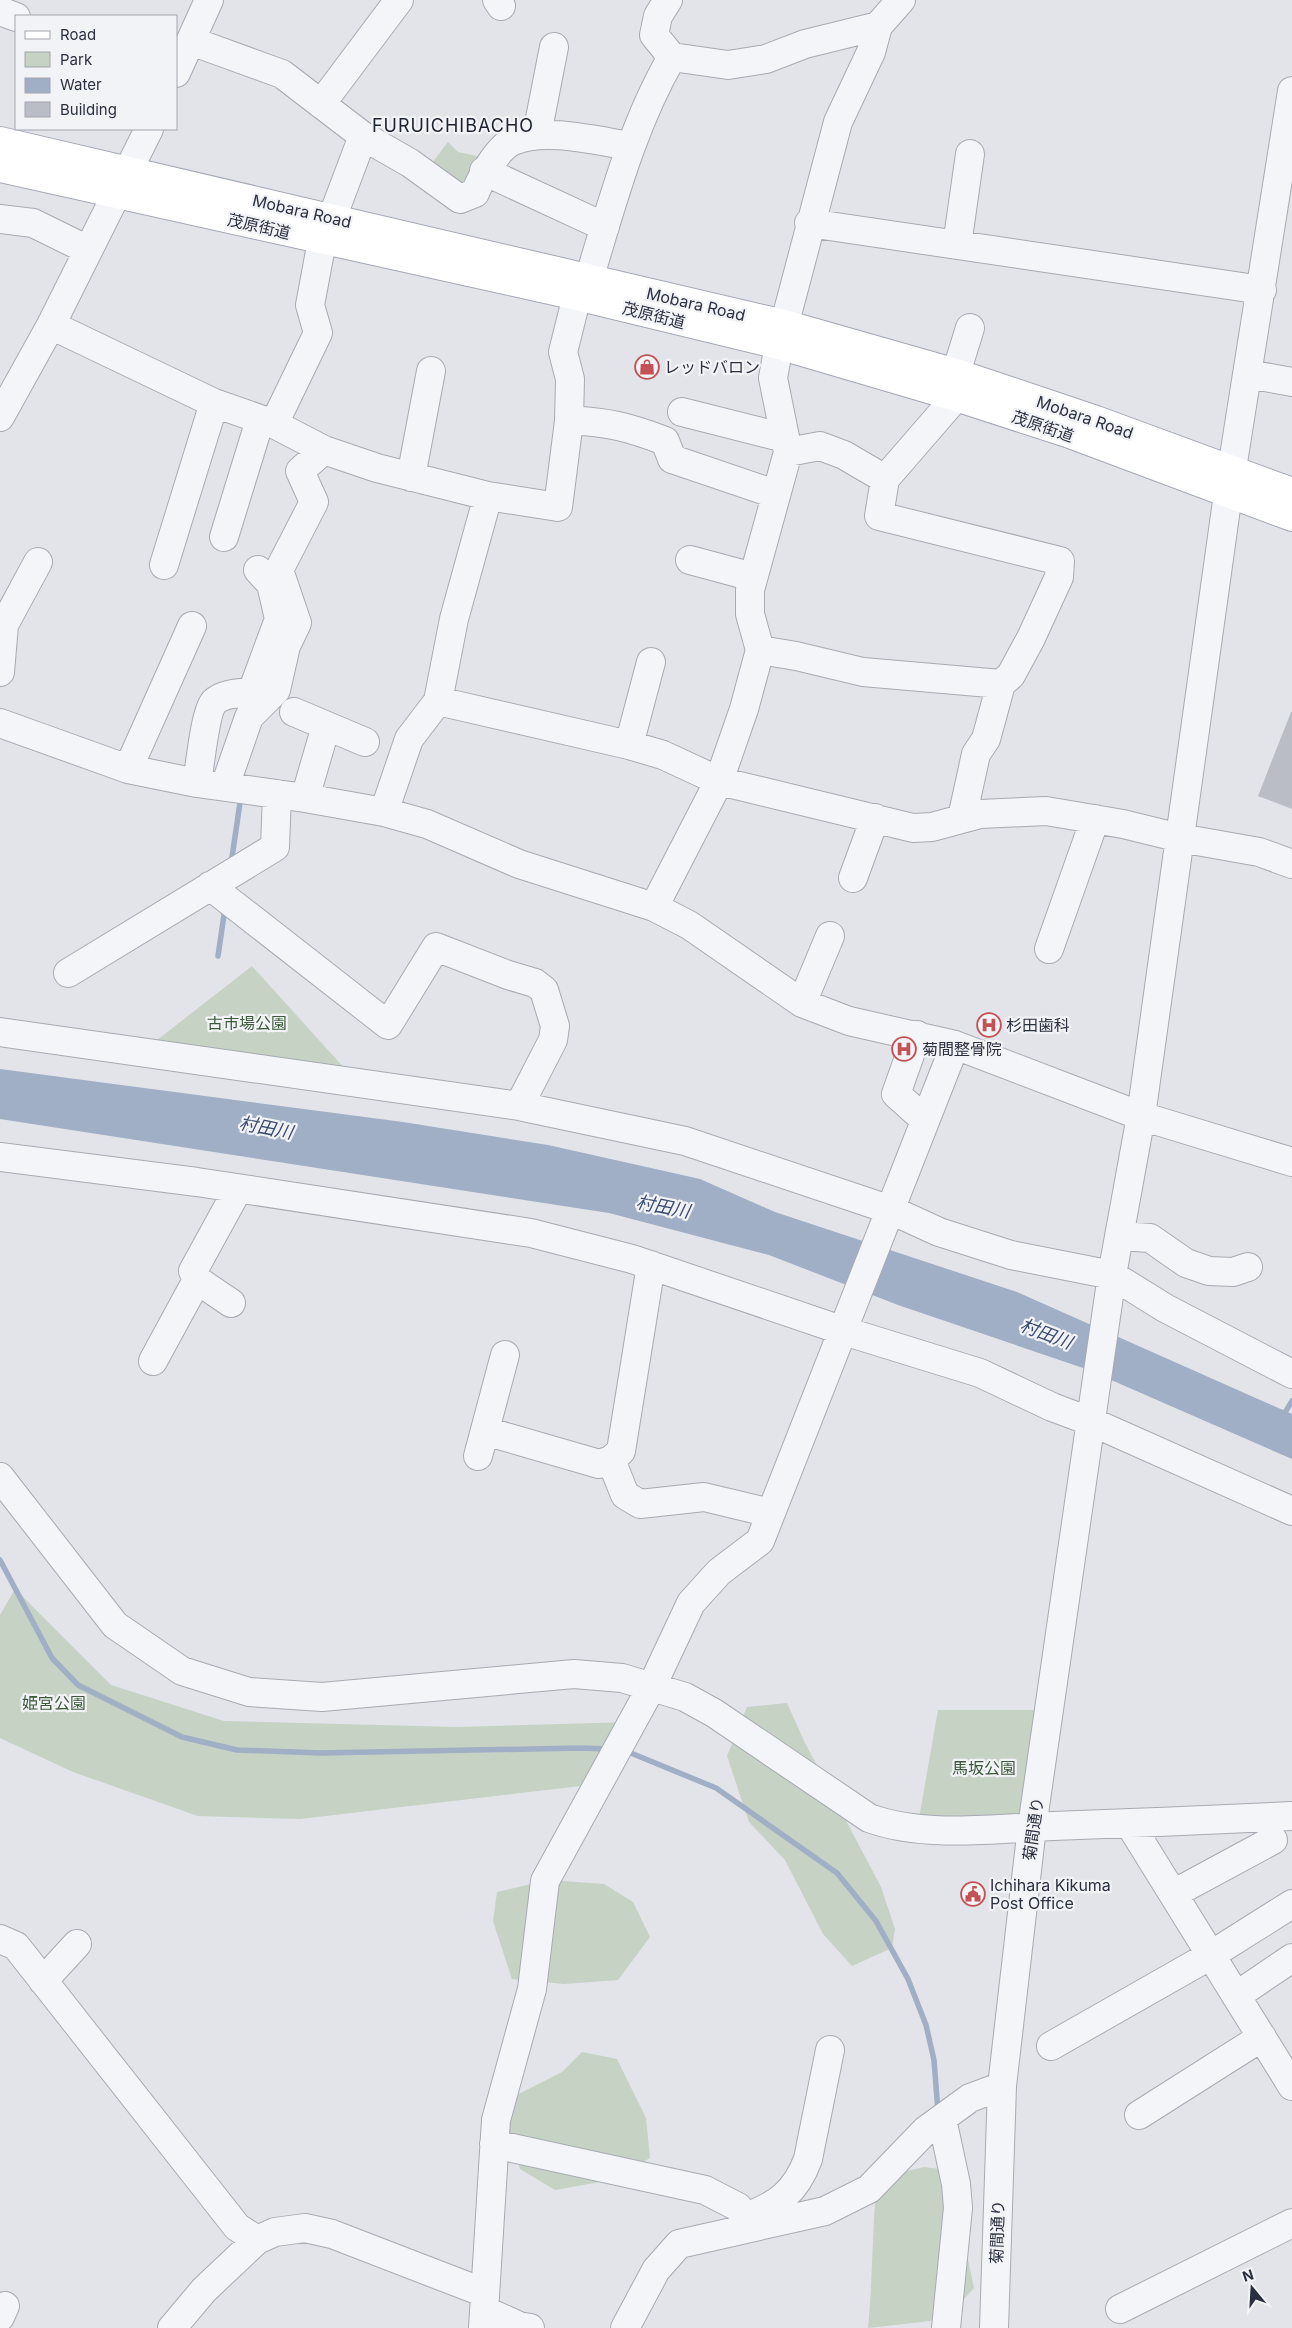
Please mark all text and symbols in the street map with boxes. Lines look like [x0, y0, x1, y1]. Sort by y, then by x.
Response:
legend [15, 15, 178, 130]
text: Road [60, 25, 96, 44]
text: Park [60, 50, 93, 69]
text: Water [60, 75, 102, 94]
text: Building [60, 100, 117, 119]
district label: FURUICHIBACHO [372, 115, 534, 136]
street label: Mobara Road [250, 190, 354, 232]
street label: 茂原街道 [226, 209, 292, 243]
street label: Mobara Road [644, 283, 748, 325]
street label: 茂原街道 [621, 298, 687, 332]
shop icon: レッドバロン [634, 354, 660, 380]
place label: レッドバロン [664, 357, 760, 377]
street label: Mobara Road [1034, 391, 1136, 443]
street label: 茂原街道 [1009, 406, 1077, 446]
hospital icon: 杉田歯科 [976, 1012, 1002, 1038]
park label: 古市場公園 [207, 1013, 287, 1033]
place label: 杉田歯科 [1006, 1015, 1070, 1035]
hospital icon: 菊間整骨院 [891, 1036, 917, 1062]
place label: 菊間整骨院 [922, 1039, 1002, 1059]
water label: 村田川 [238, 1112, 297, 1143]
water label: 村田川 [635, 1191, 694, 1222]
water label: 村田川 [1017, 1314, 1077, 1354]
park label: 姫宮公園 [22, 1693, 86, 1713]
park label: 馬坂公園 [952, 1758, 1016, 1778]
street label: 菊間通り [1019, 1796, 1047, 1862]
place label: Ichihara Kikuma Post Office [990, 1875, 1111, 1913]
public building icon: Ichihara Kikuma Post Office [960, 1881, 986, 1907]
street label: 菊間通り [986, 2200, 1008, 2264]
north arrow [1227, 2263, 1277, 2313]
text: N [1240, 2265, 1256, 2285]

